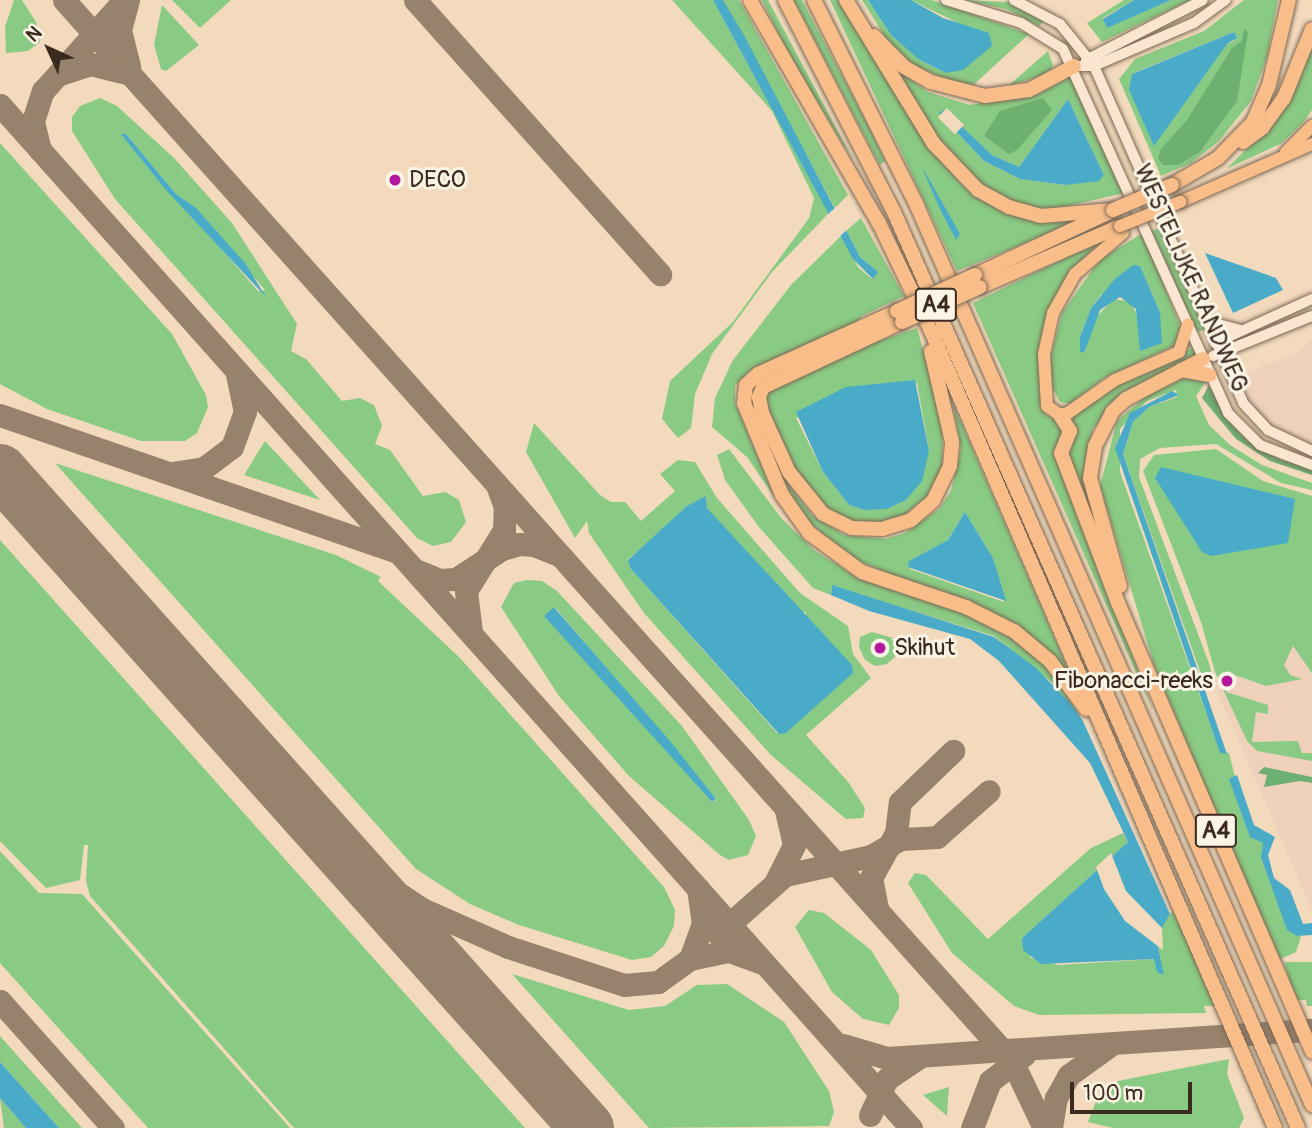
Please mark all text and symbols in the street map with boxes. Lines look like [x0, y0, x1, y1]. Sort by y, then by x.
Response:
north arrow [14, 14, 84, 84]
text: N [21, 21, 47, 47]
street label: WESTELIJKE RANDWEG [1128, 160, 1254, 396]
place label: DECO [409, 166, 466, 194]
marker: DECO [387, 172, 403, 188]
road number: A4 [913, 286, 959, 324]
place label: Skihut [894, 634, 955, 662]
marker: Skihut [872, 640, 888, 656]
place label: Fibonacci-reeks [1054, 667, 1213, 695]
marker: Fibonacci-reeks [1219, 673, 1235, 689]
road number: A4 [1193, 811, 1239, 850]
scale bar [1074, 1068, 1196, 1112]
text: 100 m [1083, 1080, 1143, 1107]

